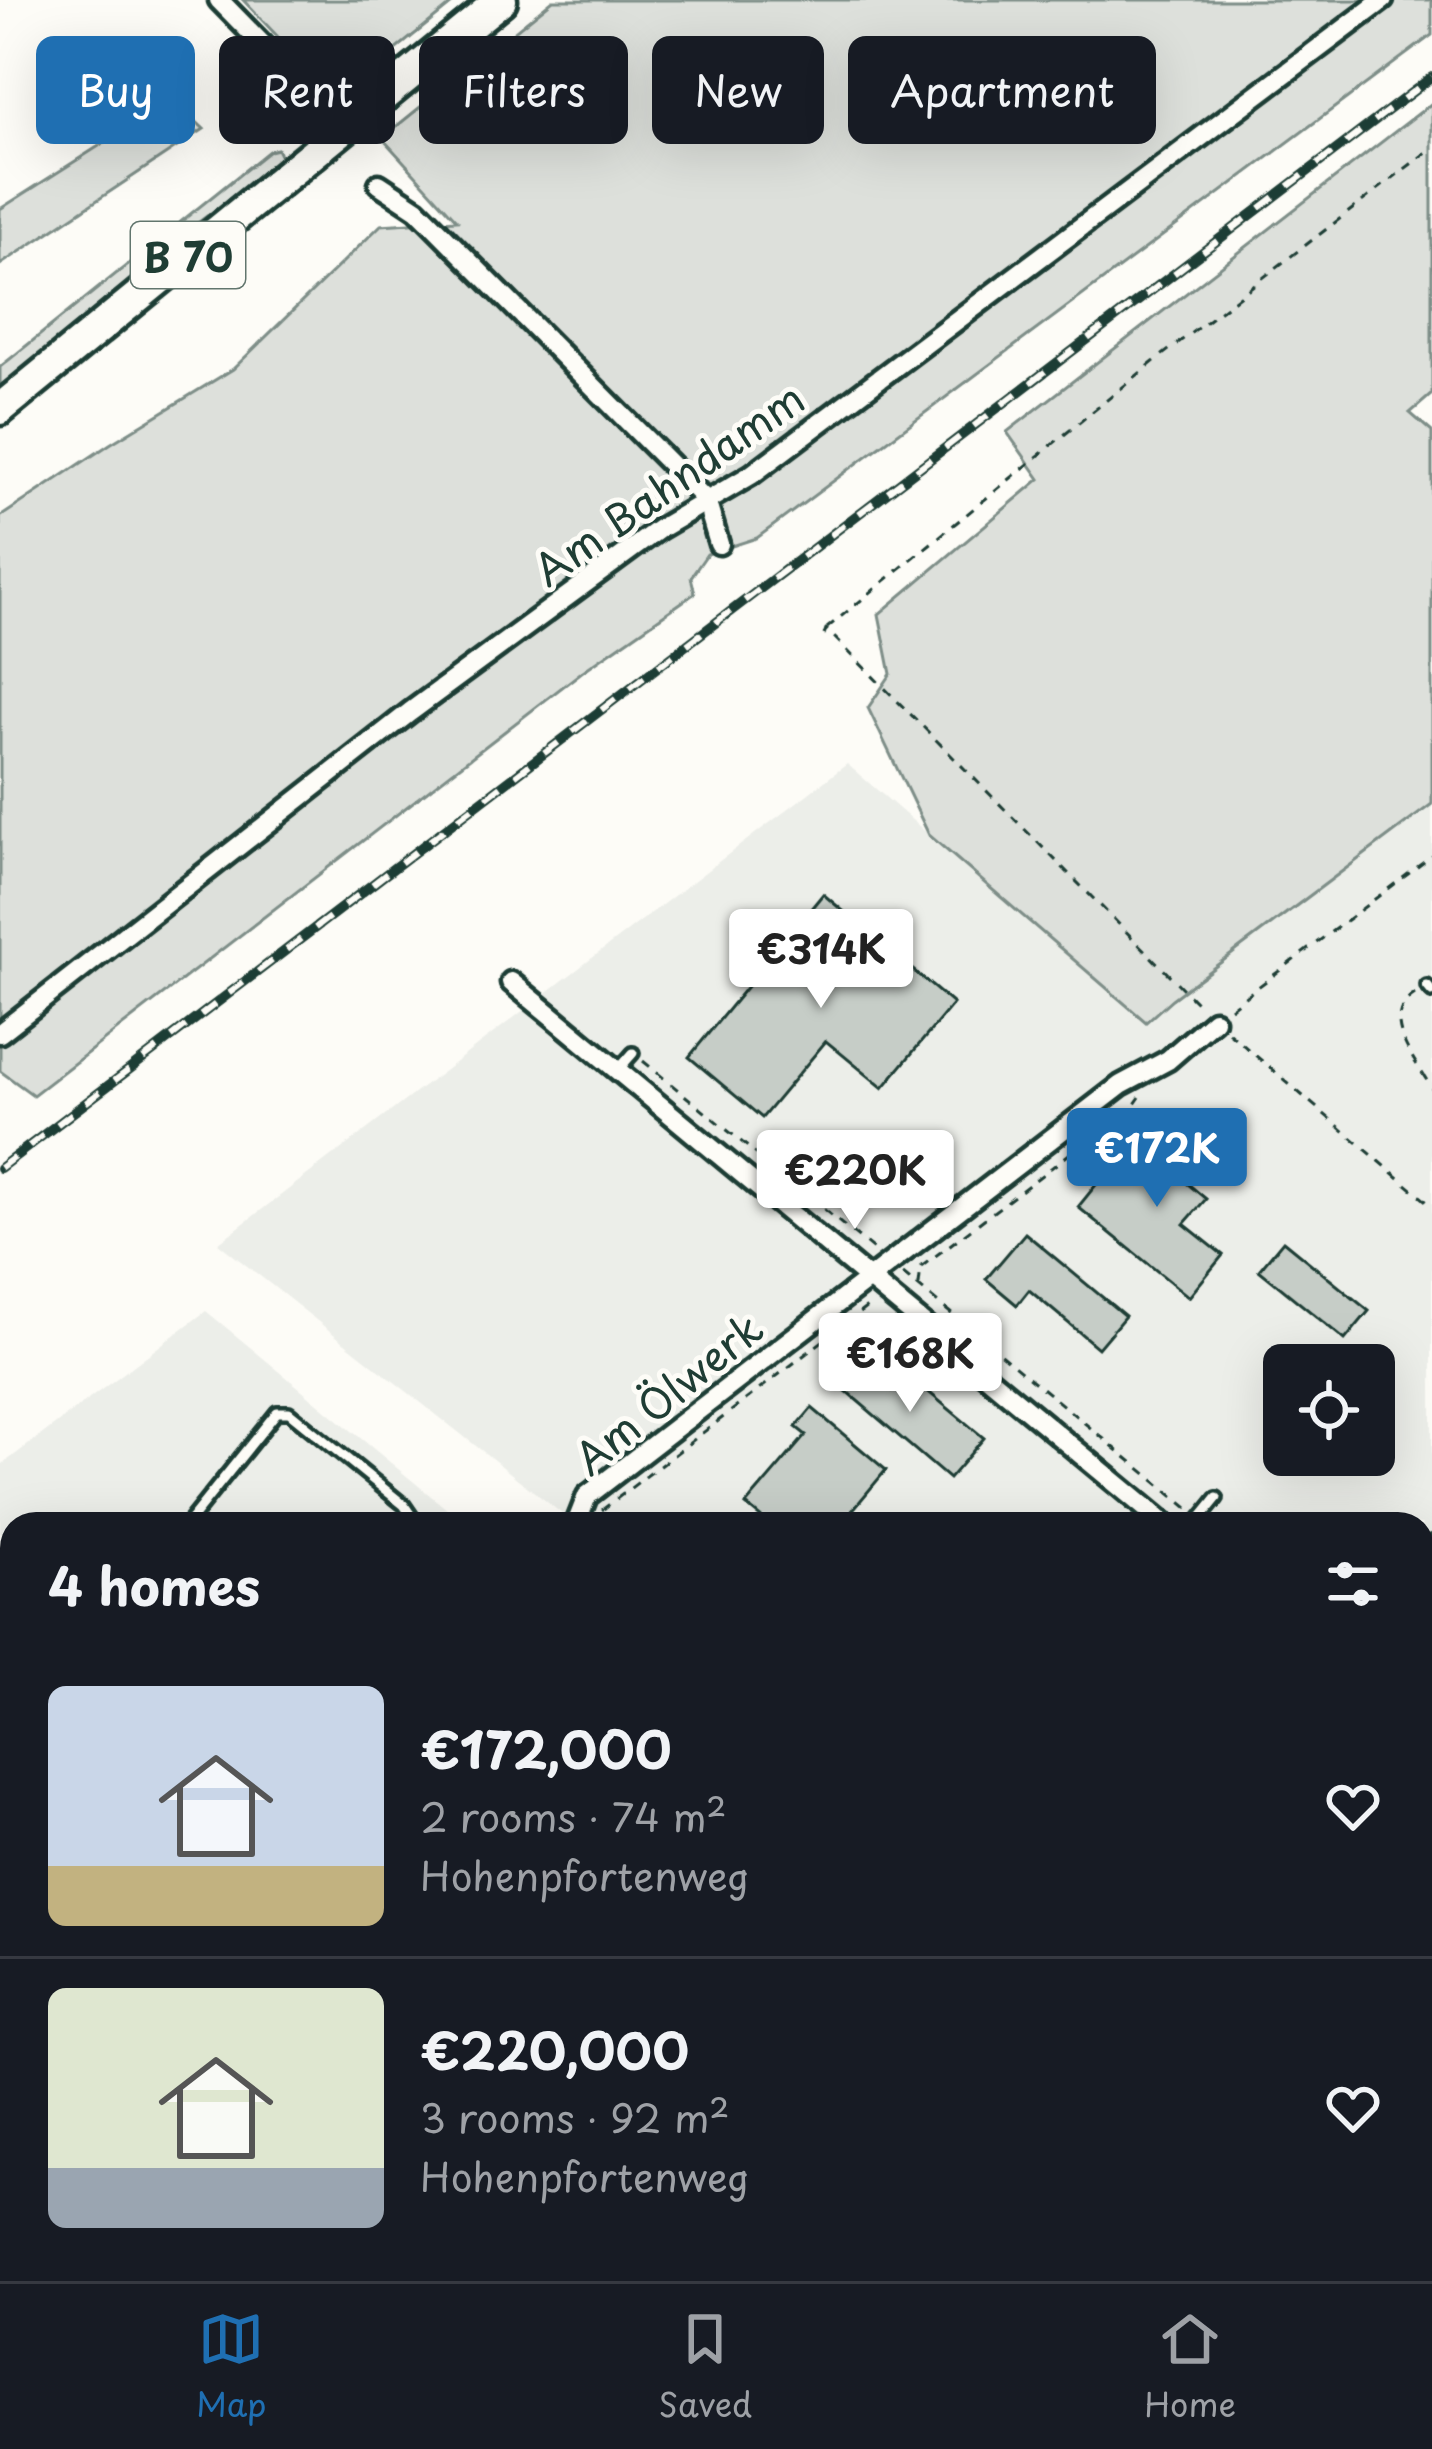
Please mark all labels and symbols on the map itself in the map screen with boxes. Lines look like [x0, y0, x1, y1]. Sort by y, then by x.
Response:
road number: B 70 [131, 222, 245, 288]
street label: Am Bahndamm [520, 366, 816, 600]
pin: €314K [737, 909, 905, 1011]
pin: €172K [1073, 1108, 1241, 1210]
pin: €220K [771, 1130, 939, 1232]
street label: Am Ölwerk [559, 1296, 775, 1488]
pin: €168K [826, 1313, 994, 1415]

